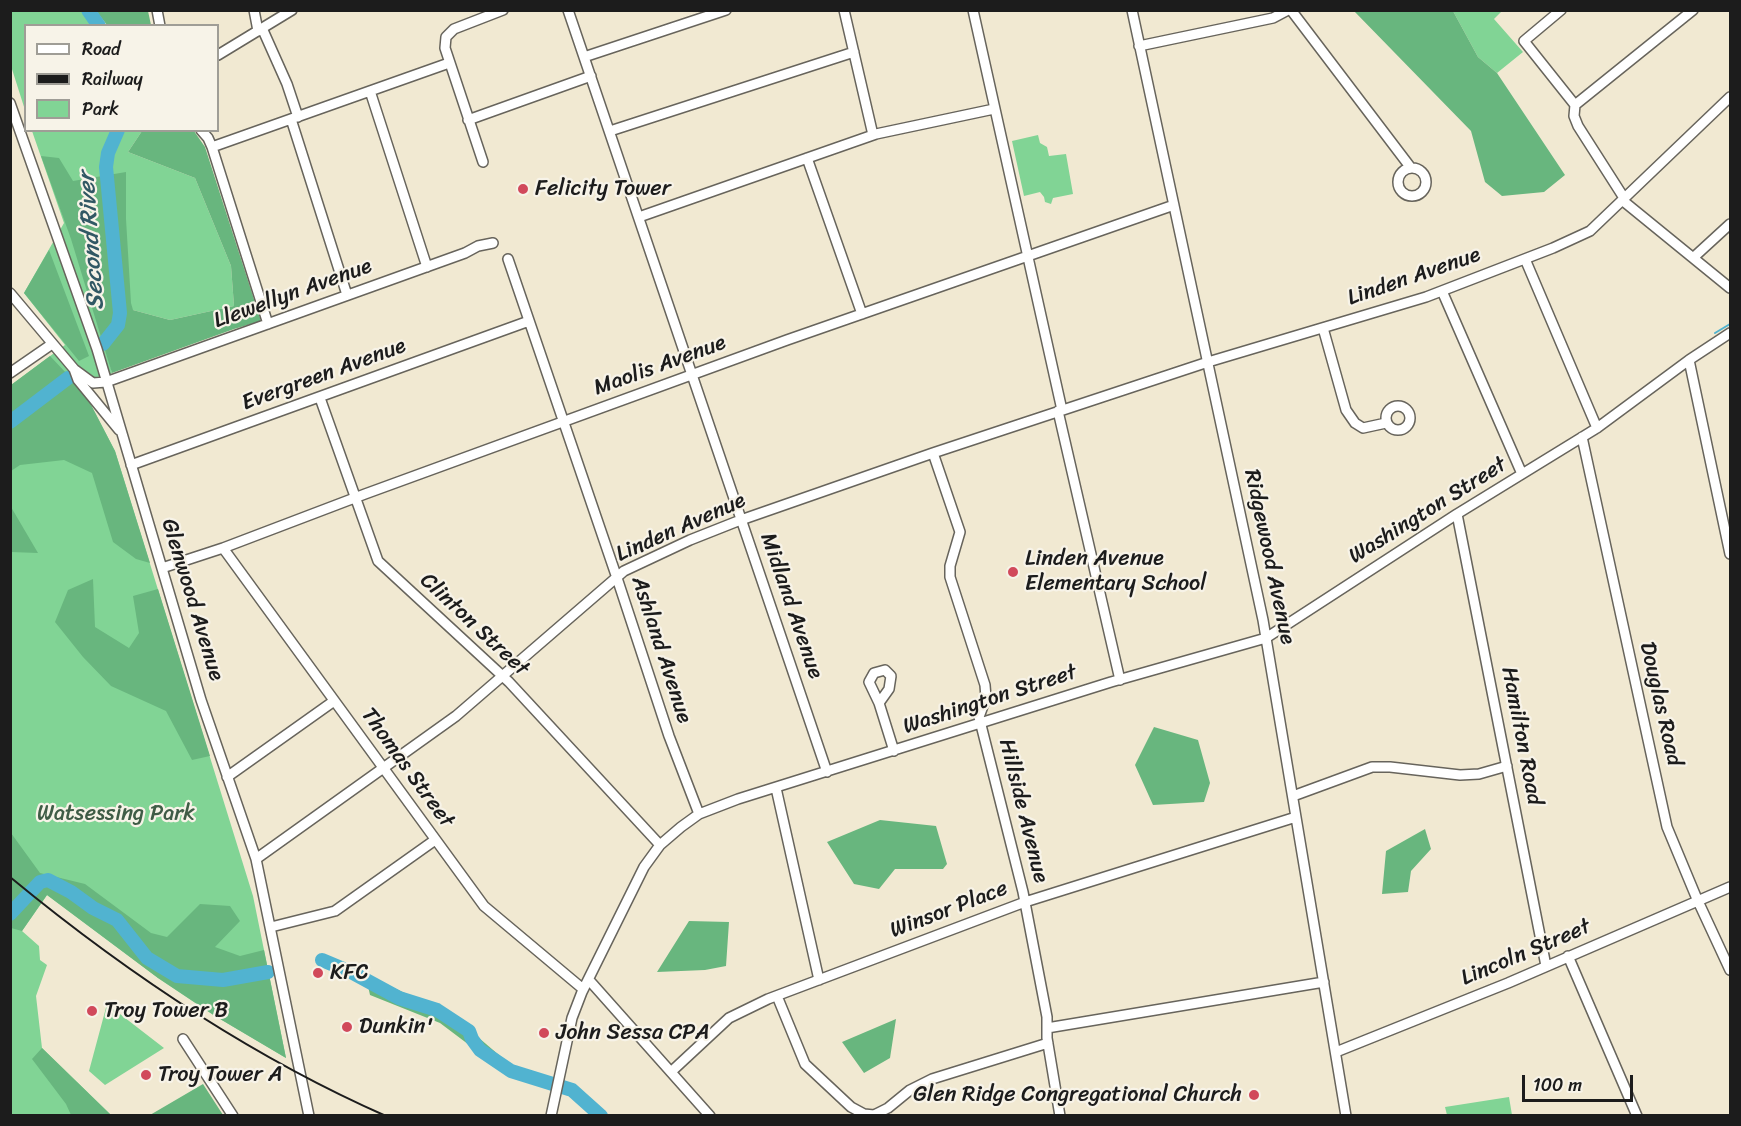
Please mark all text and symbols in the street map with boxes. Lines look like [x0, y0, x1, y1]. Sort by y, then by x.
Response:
legend [24, 24, 219, 132]
text: Road [82, 33, 121, 65]
text: Railway [82, 63, 143, 95]
text: Park [82, 93, 119, 125]
water label: Second River [73, 171, 111, 311]
place label: Felicity Tower [535, 176, 671, 202]
marker: Felicity Tower [516, 182, 530, 196]
street label: Linden Avenue [1344, 242, 1484, 312]
street label: Llewellyn Avenue [210, 253, 376, 335]
street label: Maolis Avenue [590, 330, 730, 402]
street label: Evergreen Avenue [238, 333, 410, 417]
street label: Washington Street [1344, 452, 1512, 570]
street label: Ridgewood Avenue [1238, 467, 1300, 647]
street label: Linden Avenue [612, 488, 750, 568]
street label: Glenwood Avenue [155, 516, 229, 684]
street label: Midland Avenue [754, 530, 828, 682]
place label: Linden Avenue Elementary School [1025, 546, 1207, 598]
marker: Linden Avenue Elementary School [1006, 565, 1020, 579]
street label: Clinton Street [414, 568, 534, 682]
street label: Ashland Avenue [625, 573, 697, 727]
street label: Douglas Road [1633, 639, 1687, 769]
street label: Washington Street [900, 659, 1080, 741]
street label: Hamilton Road [1495, 665, 1547, 807]
street label: Thomas Street [355, 703, 459, 833]
street label: Hillside Avenue [992, 736, 1054, 886]
park label: Watsessing Park [37, 801, 195, 827]
street label: Winsor Place [886, 875, 1012, 945]
street label: Lincoln Street [1457, 914, 1595, 992]
place label: KFC [330, 960, 369, 986]
marker: KFC [311, 966, 325, 980]
place label: Troy Tower B [104, 998, 228, 1024]
marker: Troy Tower B [85, 1004, 99, 1018]
place label: Dunkin' [359, 1014, 434, 1040]
marker: Dunkin' [340, 1020, 354, 1034]
place label: John Sessa CPA [556, 1020, 710, 1046]
marker: John Sessa CPA [537, 1026, 551, 1040]
place label: Troy Tower A [158, 1062, 283, 1088]
scale bar [1525, 1063, 1636, 1101]
marker: Troy Tower A [139, 1068, 153, 1082]
text: 100 m [1533, 1069, 1582, 1101]
place label: Glen Ridge Congregational Church [913, 1082, 1242, 1108]
marker: Glen Ridge Congregational Church [1247, 1088, 1261, 1102]

